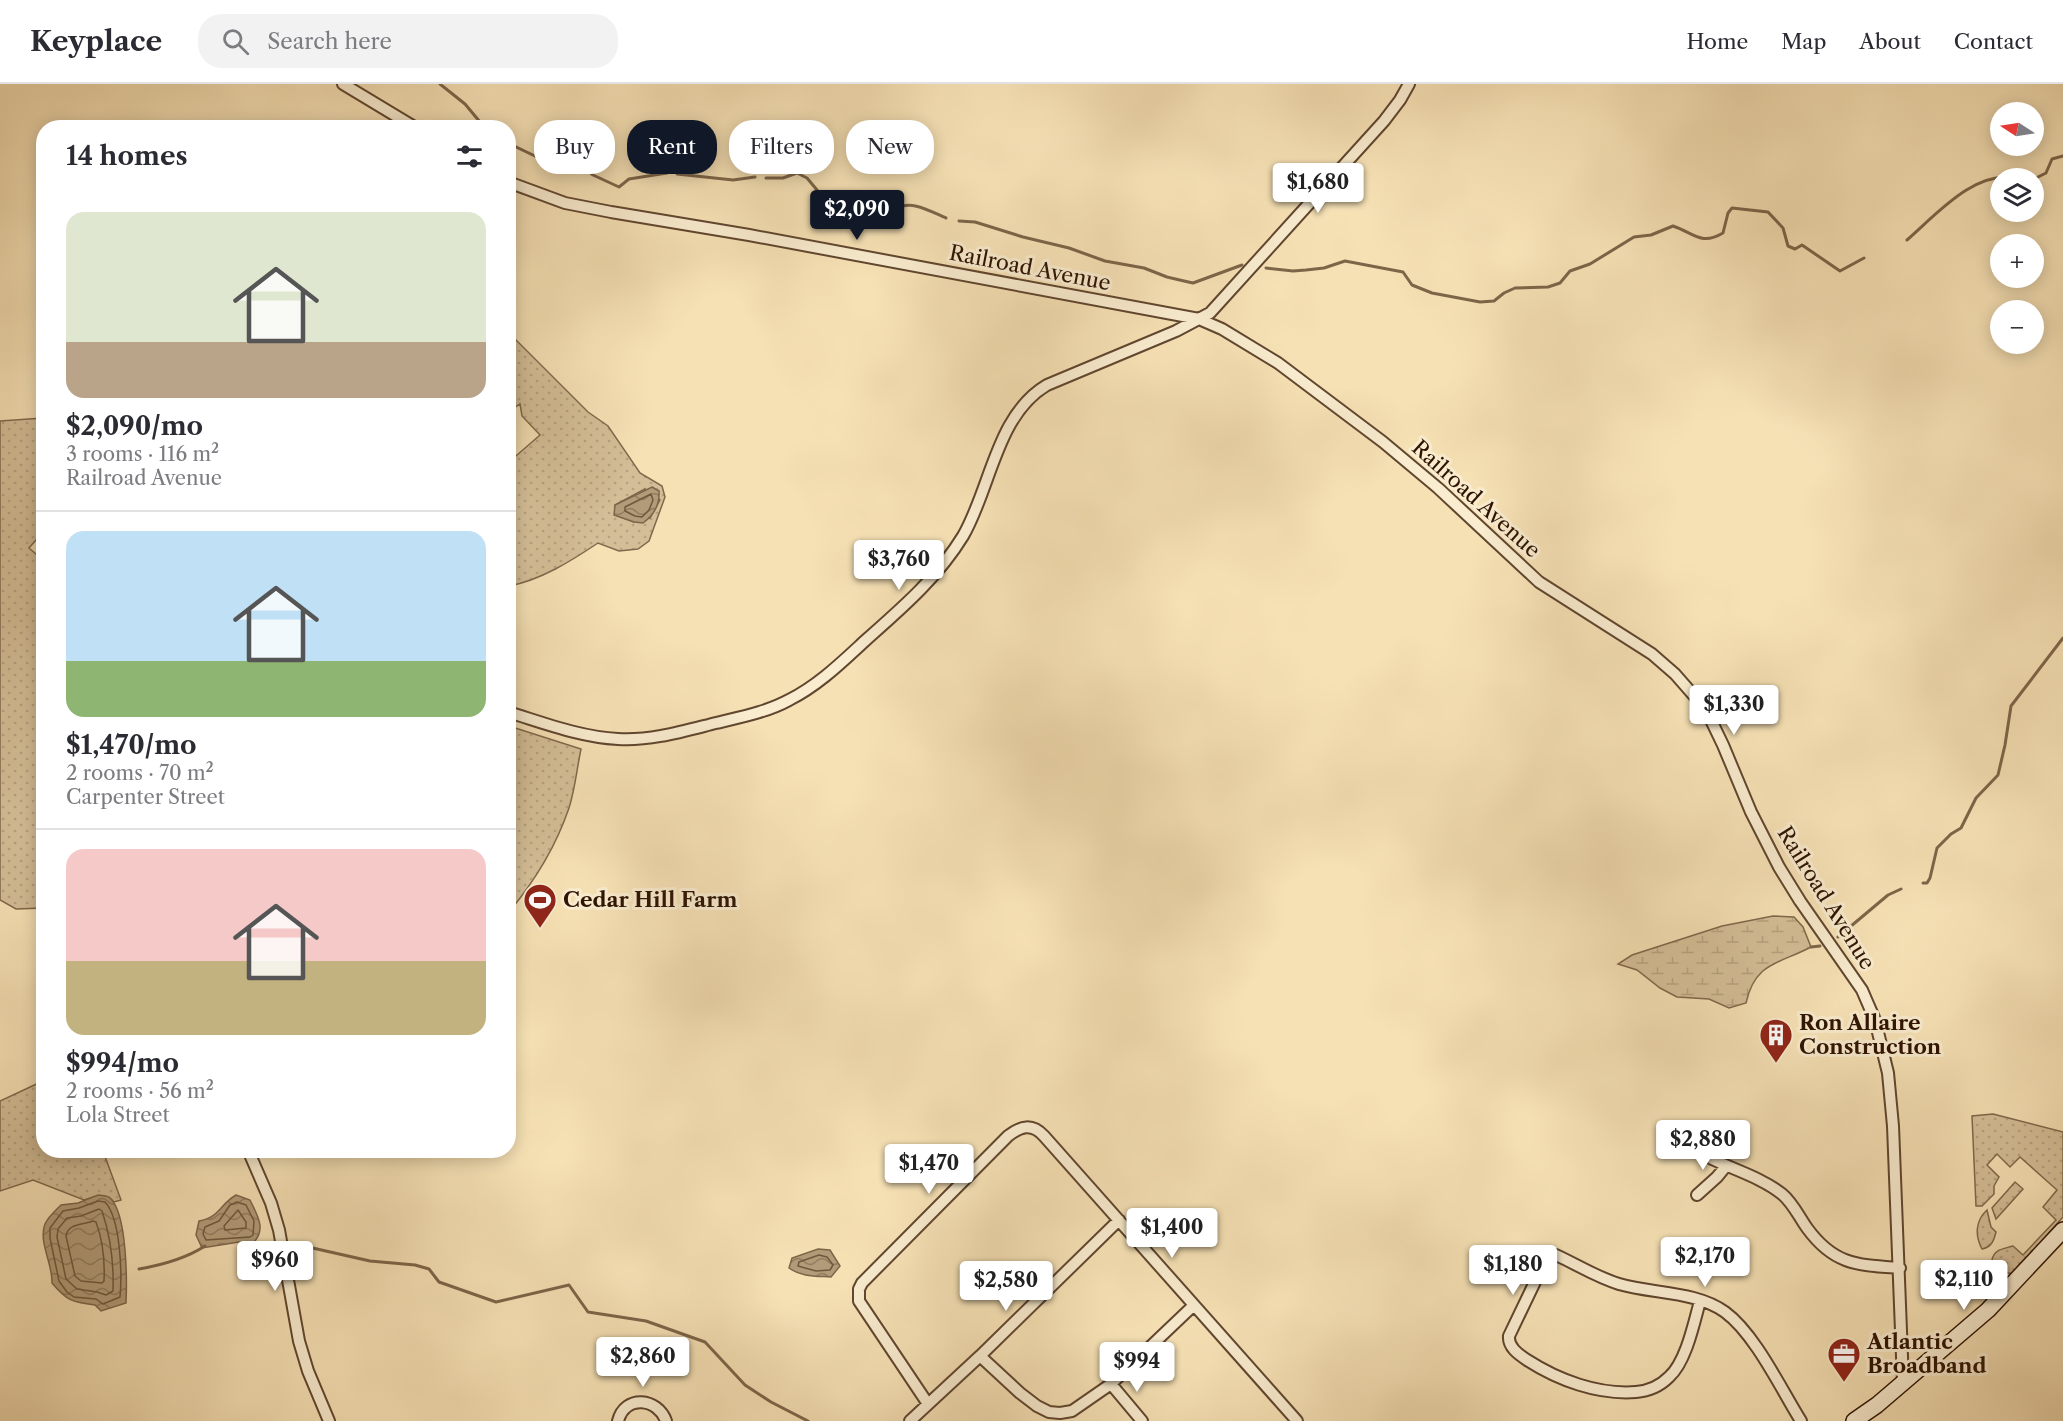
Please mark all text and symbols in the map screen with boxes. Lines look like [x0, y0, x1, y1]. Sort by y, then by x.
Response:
search box [198, 14, 618, 68]
text: Keyplace [30, 24, 162, 58]
icon: search [219, 25, 252, 58]
text: Search here [267, 28, 392, 55]
text: Home [1687, 29, 1748, 54]
text: Map [1781, 29, 1826, 54]
text: About [1859, 29, 1921, 54]
text: Contact [1954, 29, 2033, 54]
north arrow [1990, 102, 2044, 156]
map controls [1990, 102, 2044, 354]
chip: Buy [534, 120, 615, 174]
chip: Rent [627, 120, 717, 174]
chip: Filters [729, 120, 834, 174]
chip: New [846, 120, 934, 174]
text: 14 homes [66, 140, 188, 172]
icon: filters [453, 140, 486, 173]
pin: $1,680 [1269, 163, 1367, 214]
button: layers [1990, 168, 2044, 222]
text: $1,680 [1287, 170, 1349, 194]
pin: $2,090 [808, 190, 906, 241]
text: $2,090 [824, 197, 890, 221]
button: + [1990, 234, 2044, 288]
street label: Railroad Avenue [947, 240, 1113, 295]
icon: home [222, 251, 330, 359]
button: − [1990, 300, 2044, 354]
text: $2,090/mo [66, 410, 203, 442]
street label: Railroad Avenue [1407, 435, 1546, 563]
text: 3 rooms · 116 m² [66, 442, 219, 466]
text: Railroad Avenue [66, 466, 222, 490]
pin: $3,760 [850, 540, 948, 591]
text: $3,760 [868, 547, 930, 571]
icon: home [222, 570, 330, 678]
pin: $1,330 [1685, 685, 1783, 736]
text: $1,330 [1703, 692, 1765, 716]
text: $1,470/mo [66, 729, 197, 761]
text: 2 rooms · 70 m² [66, 761, 214, 785]
text: Carpenter Street [66, 785, 225, 809]
street label: Railroad Avenue [1772, 822, 1880, 974]
sports icon: Cedar Hill Farm [522, 882, 558, 929]
place label: Cedar Hill Farm [563, 887, 737, 912]
icon: home [222, 888, 330, 996]
place label: Ron Allaire Construction [1799, 1010, 1942, 1059]
building icon: Ron Allaire Construction [1758, 1017, 1794, 1064]
text: $994/mo [66, 1047, 179, 1079]
text: 2 rooms · 56 m² [66, 1079, 214, 1103]
text: Lola Street [66, 1103, 170, 1127]
pin: $2,880 [1654, 1120, 1752, 1171]
text: $2,880 [1670, 1127, 1736, 1151]
pin: $1,470 [880, 1144, 978, 1195]
text: $1,470 [899, 1151, 959, 1175]
pin: $1,400 [1123, 1208, 1221, 1259]
text: $1,400 [1141, 1215, 1204, 1239]
pin: $2,170 [1656, 1237, 1754, 1288]
pin: $960 [239, 1241, 311, 1292]
text: $2,170 [1675, 1244, 1735, 1268]
pin: $1,180 [1464, 1245, 1562, 1296]
text: $960 [251, 1248, 299, 1272]
text: $1,180 [1483, 1252, 1543, 1276]
pin: $2,110 [1915, 1260, 2013, 1311]
pin: $2,580 [957, 1261, 1055, 1312]
text: $2,110 [1934, 1267, 1994, 1291]
text: $2,580 [974, 1268, 1038, 1292]
place label: Atlantic Broadband [1866, 1329, 1986, 1378]
office icon: Atlantic Broadband [1826, 1336, 1862, 1383]
pin: $2,860 [594, 1337, 692, 1388]
pin: $994 [1101, 1342, 1173, 1393]
text: $2,860 [610, 1344, 676, 1368]
text: $994 [1114, 1349, 1160, 1373]

